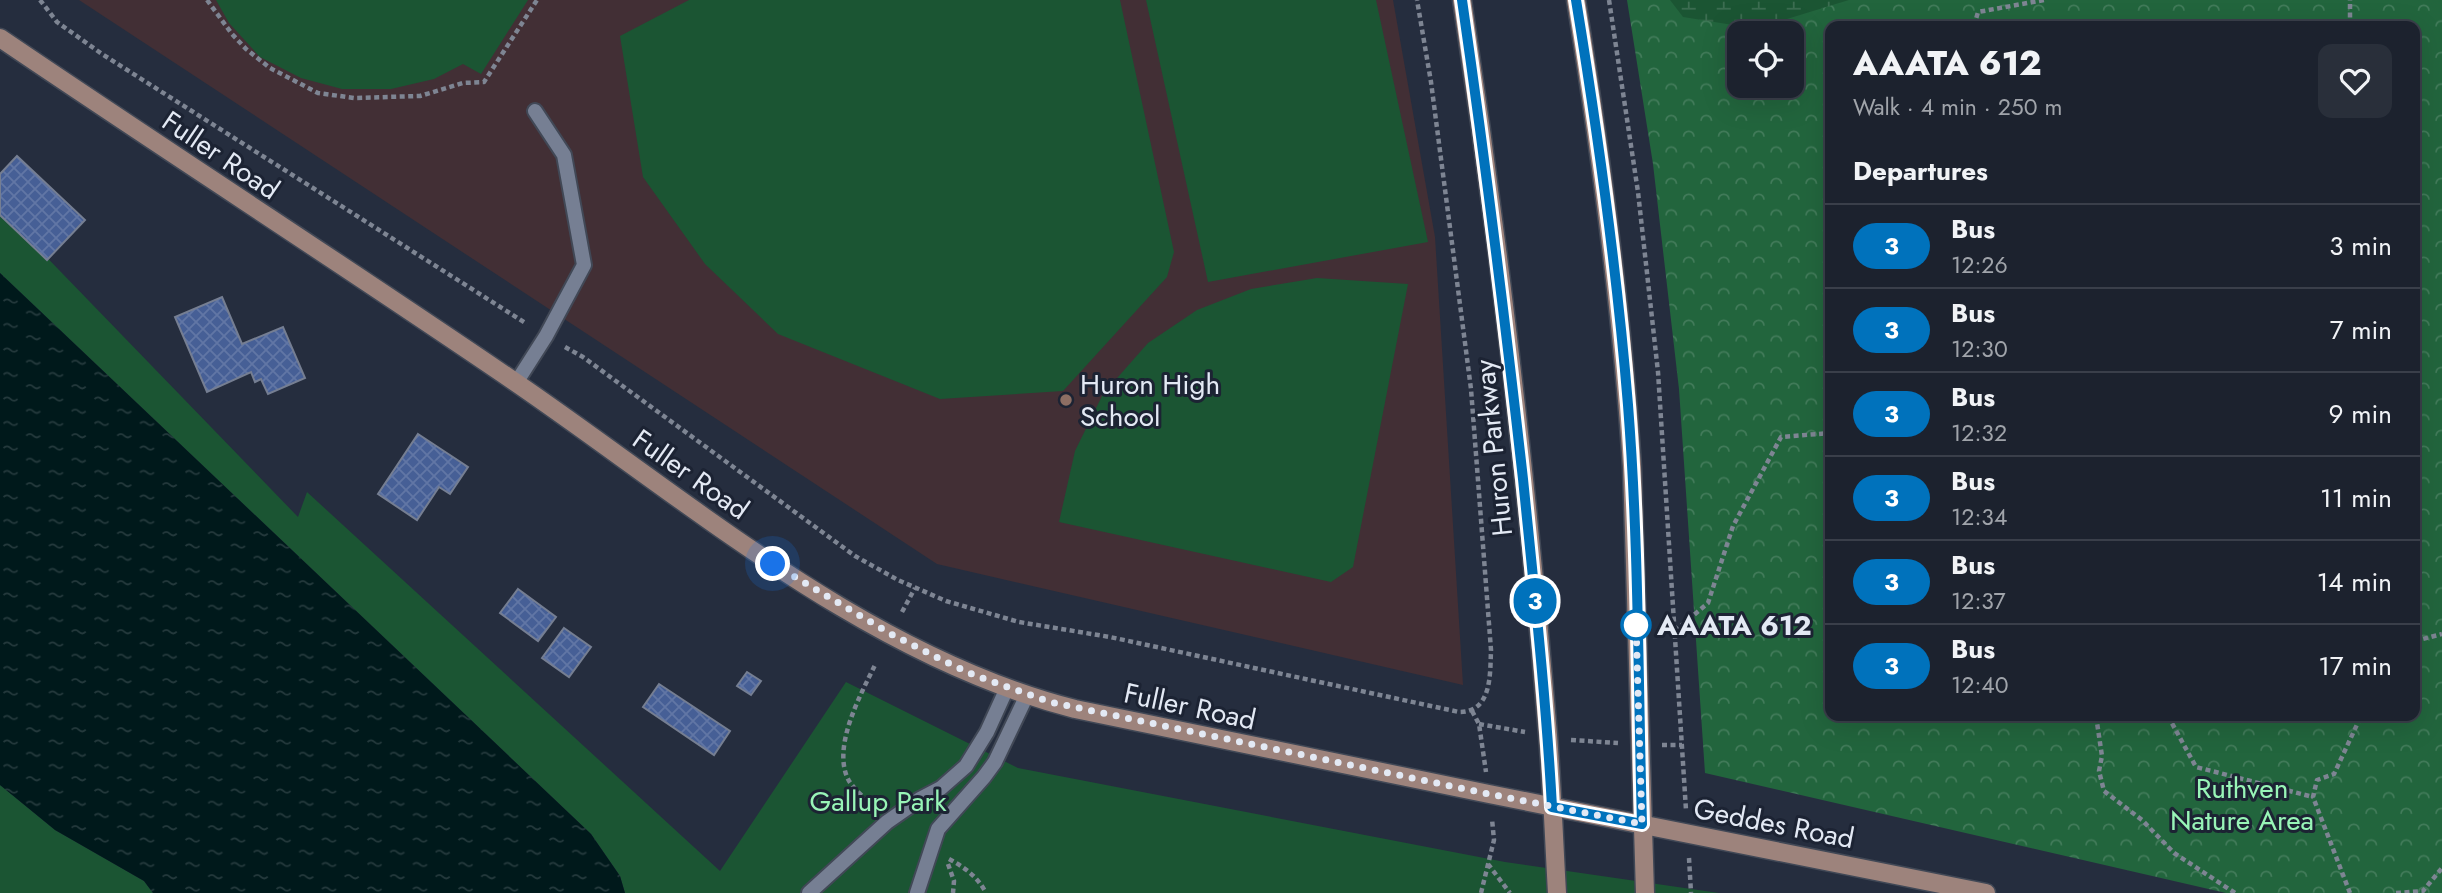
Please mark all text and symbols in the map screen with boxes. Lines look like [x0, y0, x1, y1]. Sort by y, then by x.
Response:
map controls [1727, 21, 1804, 98]
button: locate [1727, 21, 1804, 98]
text: AAATA 612 [1853, 40, 2042, 87]
button: heart [2318, 44, 2392, 118]
text: Walk · 4 min · 250 m [1853, 90, 2062, 124]
street label: Fuller Road [154, 101, 288, 210]
text: Departures [1853, 152, 1988, 190]
text: Bus [1951, 210, 1995, 248]
text: 3 min [2329, 227, 2392, 265]
text: 3 [1884, 228, 1899, 263]
text: 12:26 [1951, 248, 2008, 282]
text: Bus [1951, 294, 1995, 332]
text: 7 min [2330, 311, 2392, 349]
text: 3 [1884, 312, 1899, 347]
text: 12:30 [1951, 332, 2008, 366]
street label: Huron Parkway [1464, 357, 1523, 538]
place label: Huron High School [1080, 364, 1220, 437]
text: Bus [1951, 378, 1995, 416]
marker: Huron High School [1058, 392, 1074, 408]
text: 9 min [2329, 395, 2392, 433]
text: 3 [1884, 396, 1899, 431]
text: 12:32 [1951, 416, 2007, 450]
street label: Fuller Road [624, 419, 757, 530]
text: Bus [1951, 462, 1995, 500]
text: 11 min [2320, 479, 2392, 517]
text: 3 [1884, 480, 1899, 515]
text: 12:34 [1951, 500, 2007, 534]
your location [755, 546, 790, 581]
text: Bus [1951, 546, 1995, 584]
text: 14 min [2317, 563, 2392, 601]
text: 3 [1884, 564, 1899, 599]
line badge: 3 [1512, 578, 1558, 624]
text: 3 [1528, 583, 1542, 618]
text: 12:37 [1951, 584, 2006, 618]
place label: AAATA 612 [1656, 605, 1812, 646]
marker: AAATA 612 [1621, 610, 1651, 640]
text: Bus [1951, 630, 1995, 668]
text: 17 min [2318, 647, 2392, 685]
text: 3 [1884, 648, 1899, 683]
text: 12:40 [1951, 668, 2009, 702]
street label: Fuller Road [1120, 673, 1260, 740]
park label: Ruthven Nature Area [2170, 768, 2314, 841]
park label: Gallup Park [809, 781, 947, 822]
street label: Geddes Road [1690, 788, 1858, 859]

